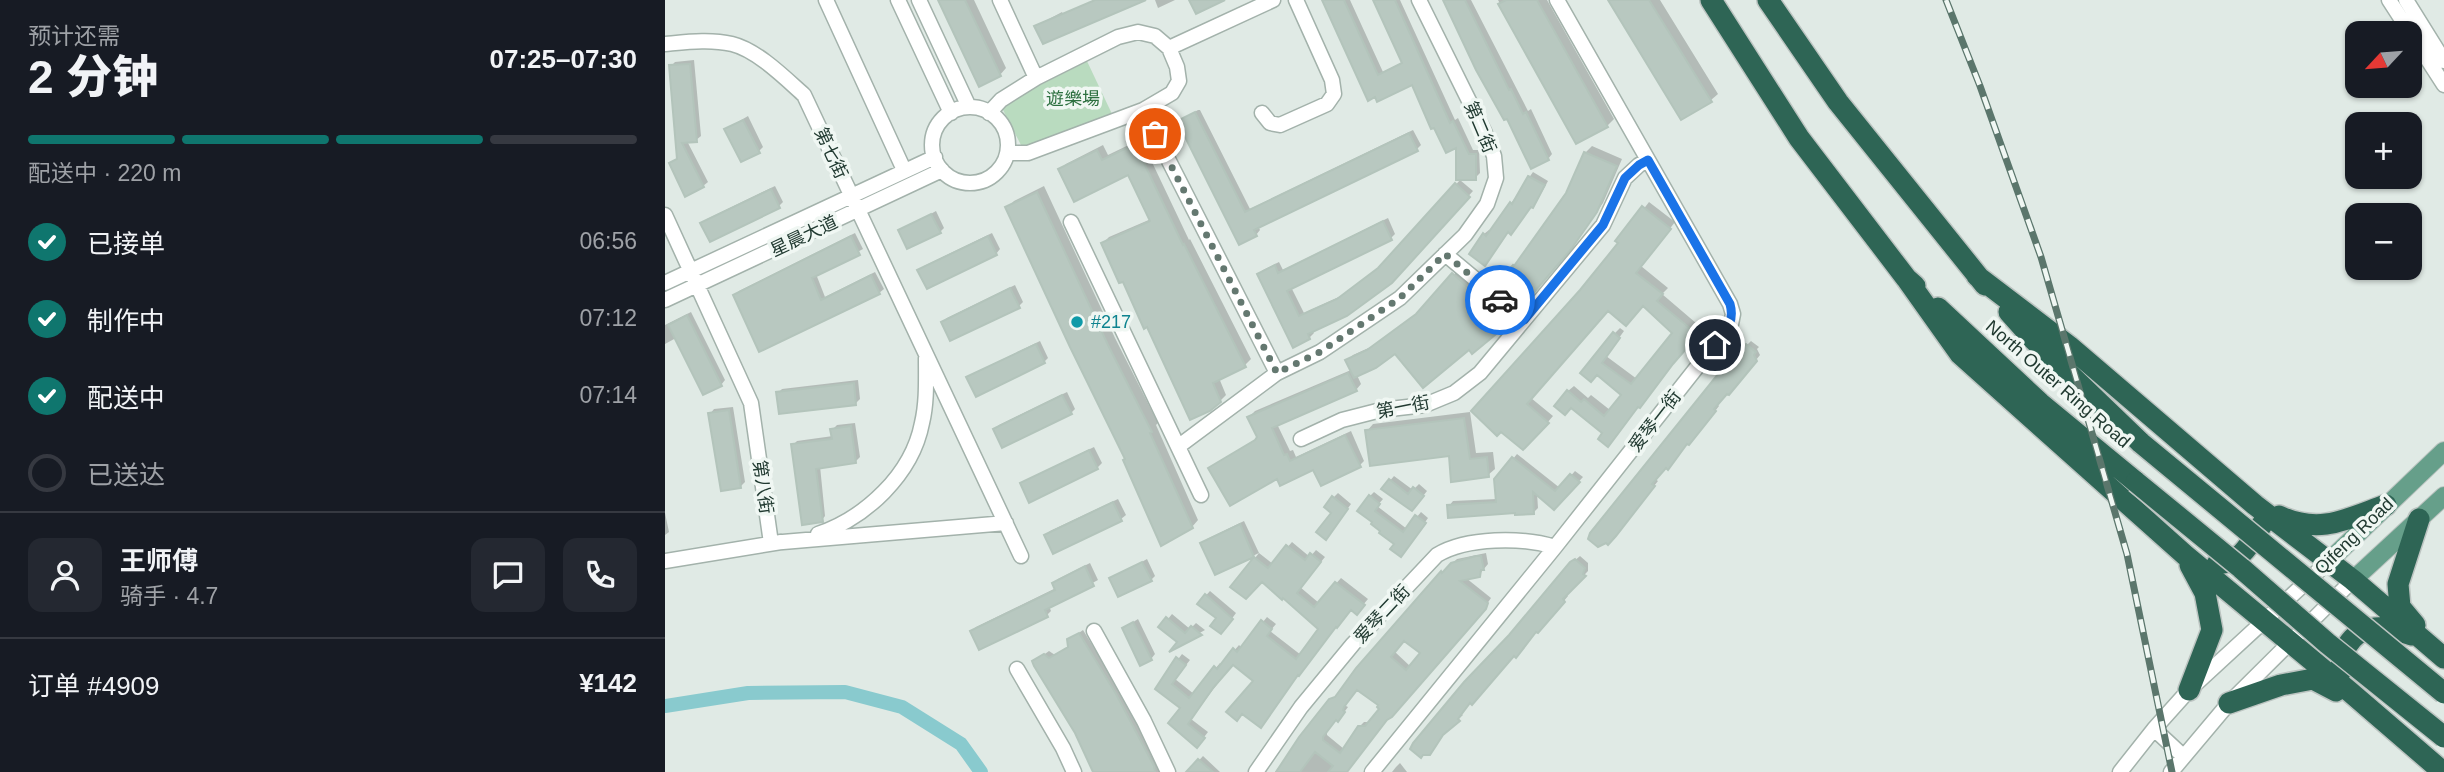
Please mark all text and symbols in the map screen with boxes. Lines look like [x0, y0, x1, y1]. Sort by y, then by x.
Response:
north arrow [2345, 21, 2422, 98]
map controls [2345, 21, 2422, 280]
text: 预计还需 [28, 23, 120, 49]
text: 07:25–07:30 [490, 44, 637, 74]
text: 2 分钟 [28, 51, 158, 103]
park label: 遊樂場 [1046, 89, 1100, 109]
street label: 第二街 [1460, 98, 1500, 156]
pin [1125, 104, 1185, 164]
button: + [2345, 112, 2422, 189]
icon: bag [1136, 115, 1174, 153]
street label: 第七街 [811, 124, 851, 182]
text: 配送中 · 220 m [28, 160, 181, 186]
button: − [2345, 203, 2422, 280]
street label: 星晨大道 [767, 212, 841, 260]
icon: check [28, 223, 66, 261]
text: 06:56 [579, 228, 637, 254]
text: 已接单 [87, 229, 165, 259]
courier [1465, 265, 1535, 335]
icon: car [1481, 281, 1519, 319]
icon: check [28, 300, 66, 338]
text: 07:12 [579, 305, 637, 331]
text: 制作中 [87, 306, 165, 336]
place label: #217 [1091, 312, 1131, 332]
marker: #217 [1069, 314, 1085, 330]
pin [1685, 315, 1745, 375]
street label: North Outer Ring Road [1982, 316, 2134, 452]
icon: home [1696, 326, 1734, 364]
icon: check [28, 377, 66, 415]
text: 07:14 [579, 382, 637, 408]
text: 配送中 [87, 383, 165, 413]
street label: 爱琴一街 [1625, 386, 1685, 456]
street label: 第一街 [1375, 392, 1431, 422]
street label: 第八街 [749, 459, 777, 515]
text: 已送达 [87, 460, 165, 490]
street label: Qifeng Road [2311, 494, 2397, 578]
button: person [28, 538, 102, 612]
button: chat [471, 538, 545, 612]
button: phone [563, 538, 637, 612]
text: 王师傅 [120, 546, 198, 576]
street label: 爱琴二街 [1350, 581, 1414, 647]
text: 骑手 · 4.7 [120, 583, 218, 609]
text: ¥142 [579, 668, 637, 698]
text: 订单 #4909 [28, 671, 160, 701]

